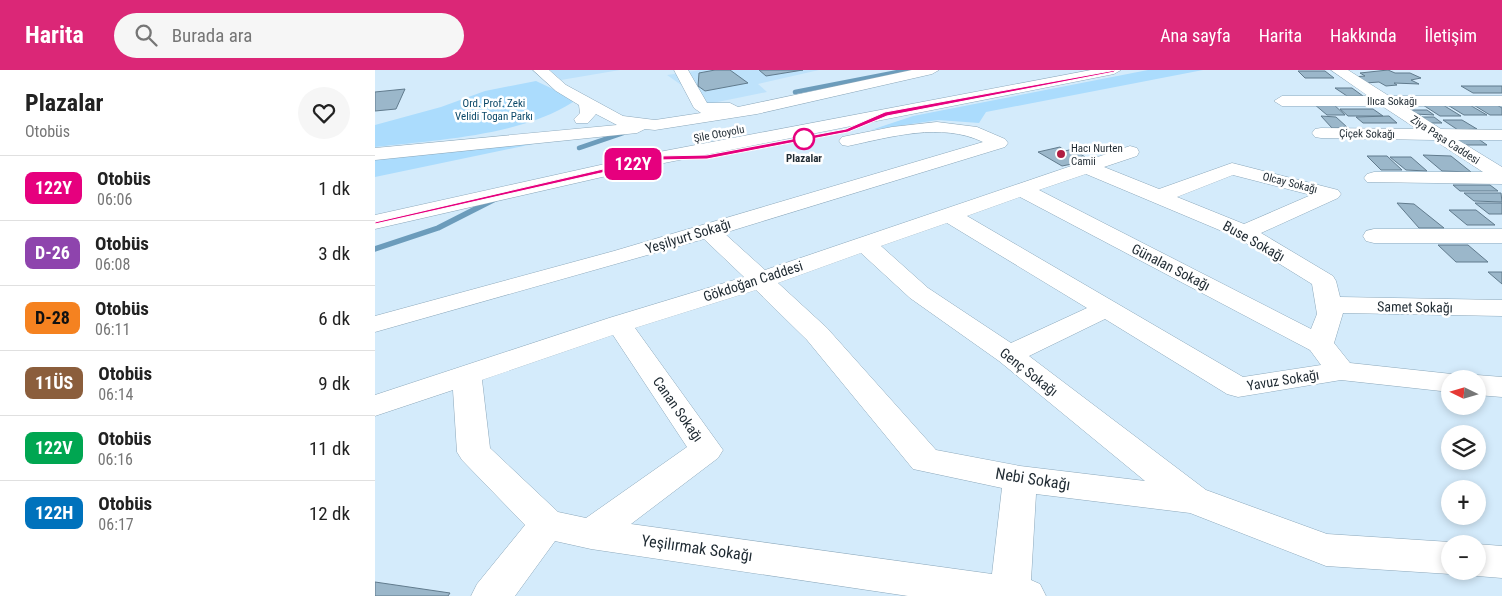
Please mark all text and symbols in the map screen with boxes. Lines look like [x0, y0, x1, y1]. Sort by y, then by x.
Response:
search box [114, 13, 464, 58]
text: Harita [25, 21, 84, 49]
icon: search [132, 21, 160, 49]
text: Burada ara [172, 24, 252, 47]
text: Ana sayfa [1160, 25, 1231, 46]
text: Harita [1259, 25, 1302, 46]
text: Hakkında [1330, 25, 1397, 46]
text: İletişim [1425, 25, 1477, 46]
button: heart [298, 87, 350, 139]
text: Plazalar [25, 89, 103, 117]
street label: Ilıca Sokağı [1367, 95, 1417, 108]
park label: Ord. Prof. Zeki Velidi Togan Parkı [455, 97, 533, 123]
street label: Ziya Paşa Caddesi [1408, 113, 1482, 167]
text: Otobüs [25, 122, 70, 141]
street label: Şile Otoyolu [692, 123, 746, 145]
street label: Çiçek Sokağı [1339, 127, 1395, 141]
marker: Plazalar [793, 128, 815, 150]
place label: Hacı Nurten Camii [1071, 142, 1123, 168]
line badge: 122Y [598, 148, 668, 180]
marker: Hacı Nurten Camii [1055, 148, 1067, 160]
place label: Plazalar [786, 152, 822, 165]
text: 122Y [614, 153, 652, 174]
text: Otobüs [97, 167, 151, 190]
street label: Olcay Sokağı [1261, 170, 1319, 196]
text: 122Y [35, 177, 72, 198]
text: 1 dk [318, 177, 350, 200]
text: 06:06 [97, 190, 132, 209]
street label: Yeşilyurt Sokağı [643, 215, 733, 257]
street label: Buse Sokağı [1220, 218, 1288, 264]
text: Otobüs [95, 232, 149, 255]
street label: Günalan Sokağı [1129, 240, 1213, 294]
text: D-26 [35, 242, 70, 263]
text: 3 dk [318, 242, 350, 265]
text: 06:08 [95, 255, 130, 274]
street label: Gökdoğan Caddesi [701, 257, 805, 305]
text: Otobüs [95, 297, 149, 320]
street label: Samet Sokağı [1377, 298, 1453, 316]
text: D-28 [35, 307, 70, 328]
text: 6 dk [318, 307, 350, 330]
text: 06:11 [95, 320, 130, 339]
street label: Genç Sokağı [997, 345, 1061, 399]
text: Otobüs [98, 362, 152, 385]
street label: Yavuz Sokağı [1246, 366, 1320, 394]
north arrow [1441, 370, 1486, 415]
map controls [1441, 370, 1486, 580]
text: 11ÜS [35, 372, 73, 393]
text: 9 dk [318, 372, 350, 395]
street label: Canan Sokağı [650, 373, 706, 445]
text: 06:14 [98, 385, 134, 404]
button: layers [1441, 425, 1486, 470]
text: Otobüs [98, 427, 152, 450]
text: 122V [35, 437, 73, 458]
text: 11 dk [309, 437, 350, 460]
text: 06:16 [98, 450, 133, 469]
street label: Nebi Sokağı [994, 464, 1072, 494]
button: + [1441, 480, 1486, 525]
text: Otobüs [98, 492, 152, 515]
text: 122H [35, 502, 73, 523]
text: 12 dk [309, 502, 350, 525]
text: 06:17 [98, 515, 134, 534]
street label: Yeşilırmak Sokağı [640, 531, 754, 565]
button: − [1441, 535, 1486, 580]

